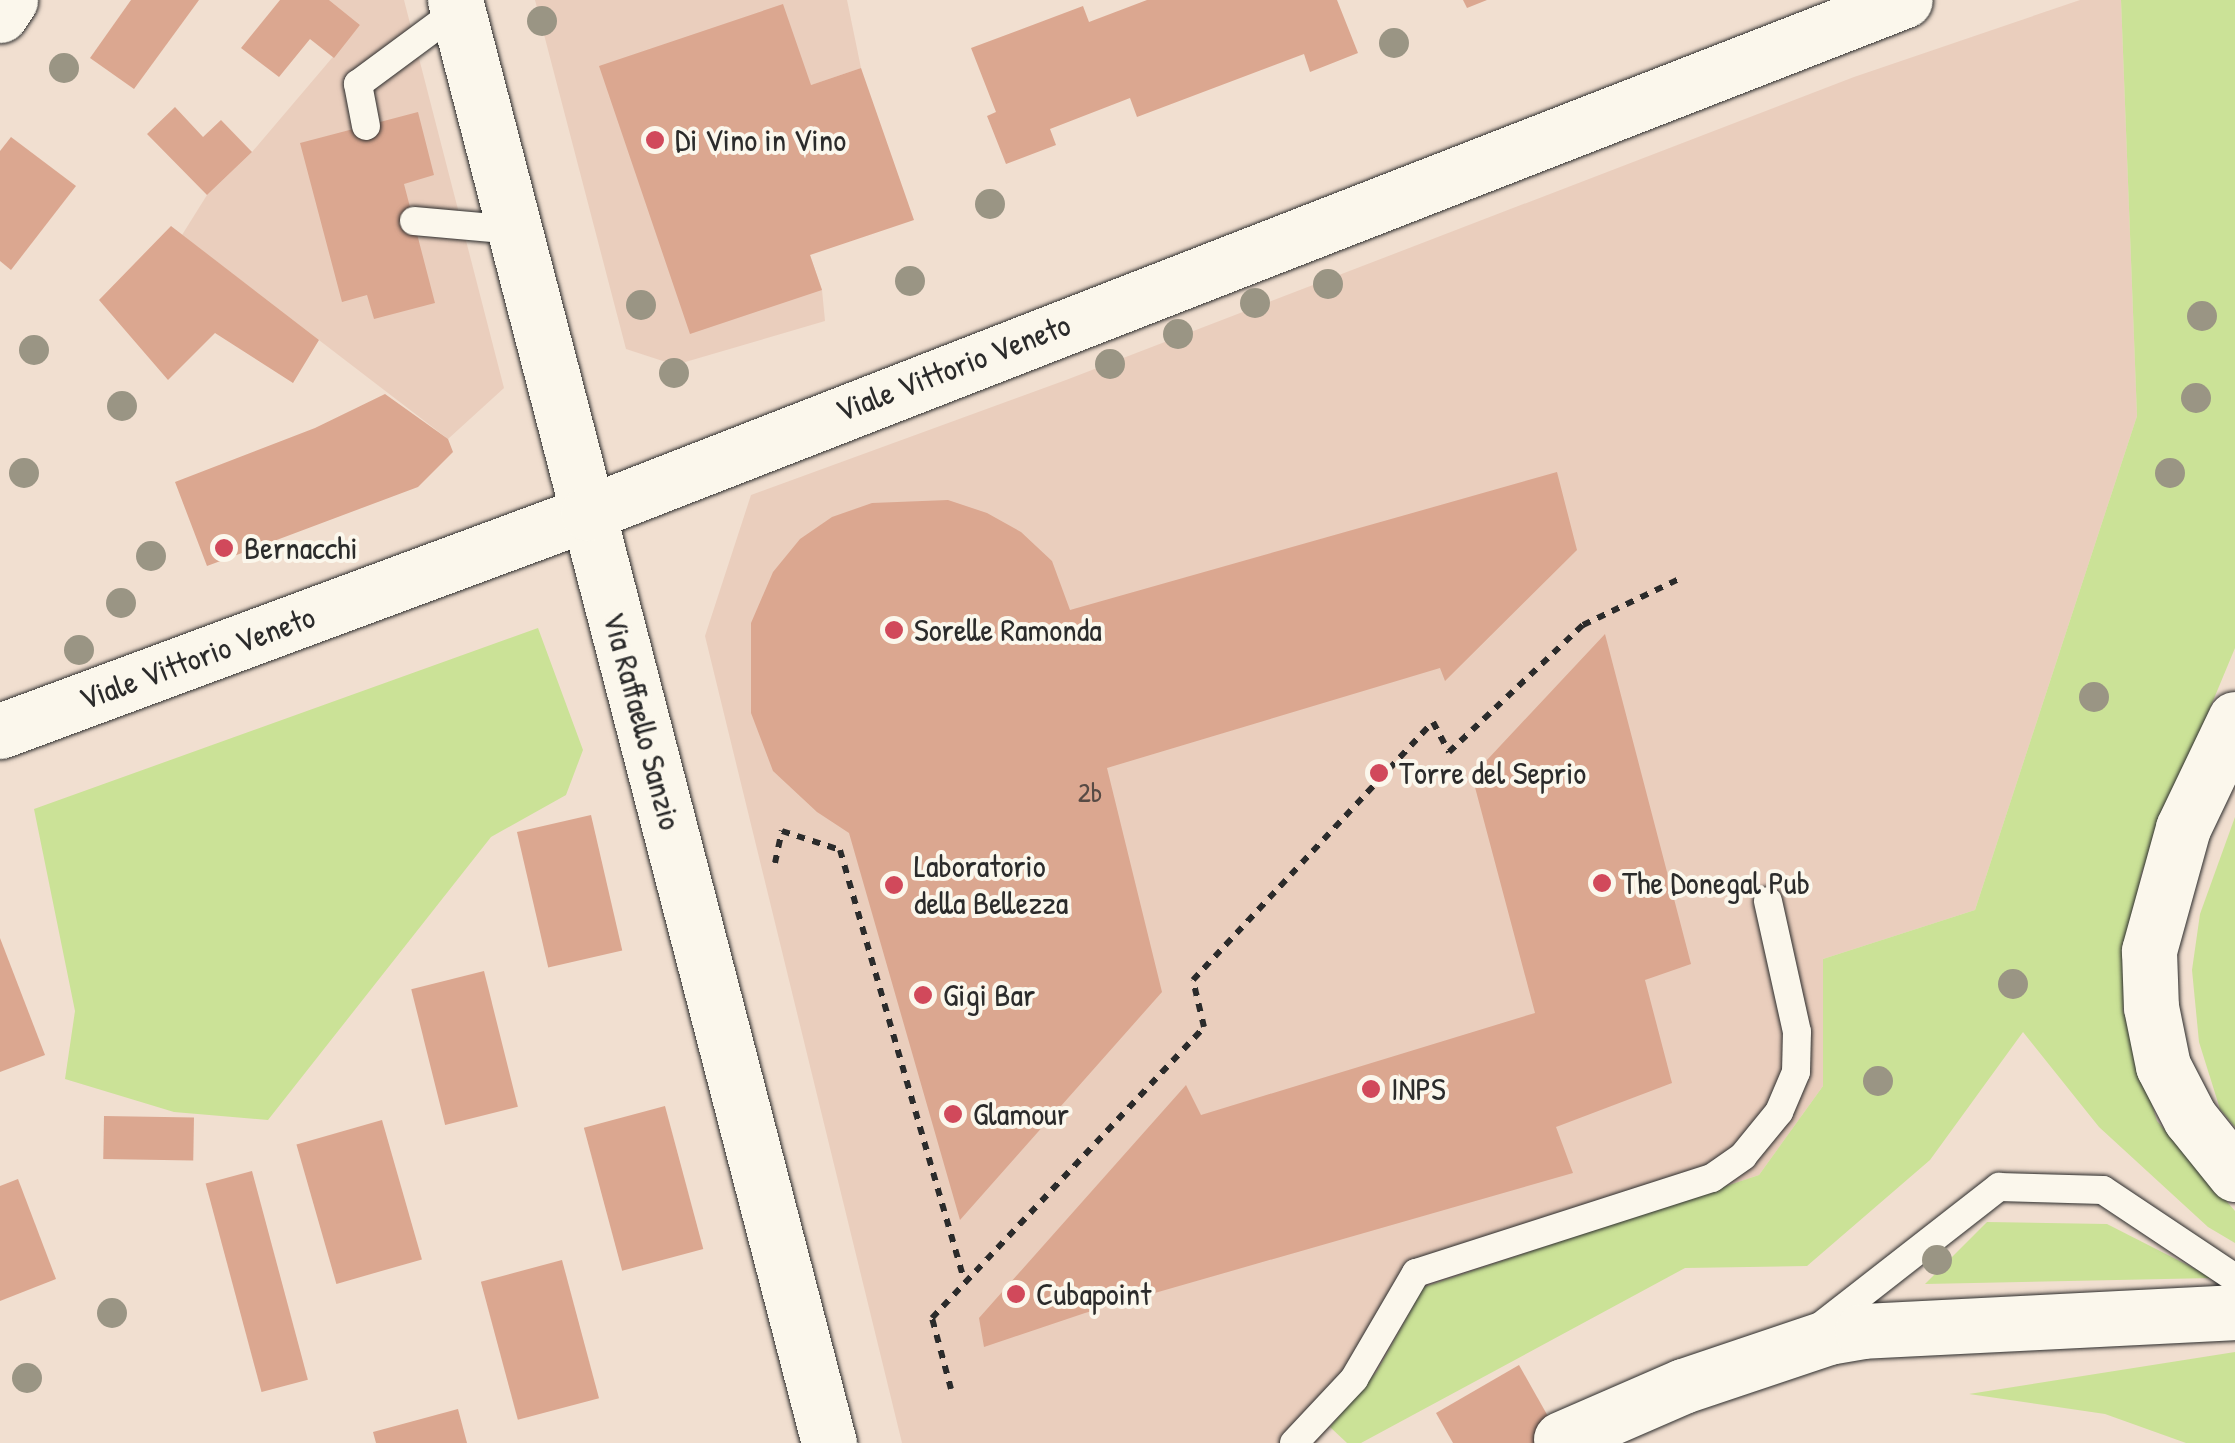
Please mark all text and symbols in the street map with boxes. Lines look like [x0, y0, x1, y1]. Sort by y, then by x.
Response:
place label: Di Vino in Vino [675, 121, 846, 159]
marker: Di Vino in Vino [644, 129, 666, 151]
street label: Viale Vittorio Veneto [830, 306, 1076, 430]
place label: Bernacchi [244, 529, 358, 567]
marker: Bernacchi [213, 537, 235, 559]
street label: Viale Vittorio Veneto [74, 598, 320, 718]
street label: Via Raffaello Sanzio [595, 608, 689, 834]
place label: Sorelle Ramonda [914, 611, 1102, 649]
marker: Sorelle Ramonda [883, 619, 905, 641]
place label: Torre del Seprio [1399, 754, 1586, 792]
marker: Torre del Seprio [1368, 762, 1390, 784]
house number: 2b [1078, 775, 1102, 809]
place label: Laboratorio della Bellezza [914, 848, 1068, 923]
place label: The Donegal Pub [1622, 864, 1810, 902]
marker: The Donegal Pub [1591, 872, 1613, 894]
marker: Laboratorio della Bellezza [883, 874, 905, 896]
place label: Gigi Bar [943, 976, 1035, 1014]
marker: Gigi Bar [912, 984, 934, 1006]
place label: INPS [1391, 1070, 1446, 1108]
marker: INPS [1360, 1078, 1382, 1100]
place label: Glamour [973, 1095, 1069, 1133]
marker: Glamour [942, 1103, 964, 1125]
place label: Cubapoint [1036, 1275, 1151, 1313]
marker: Cubapoint [1005, 1283, 1027, 1305]

